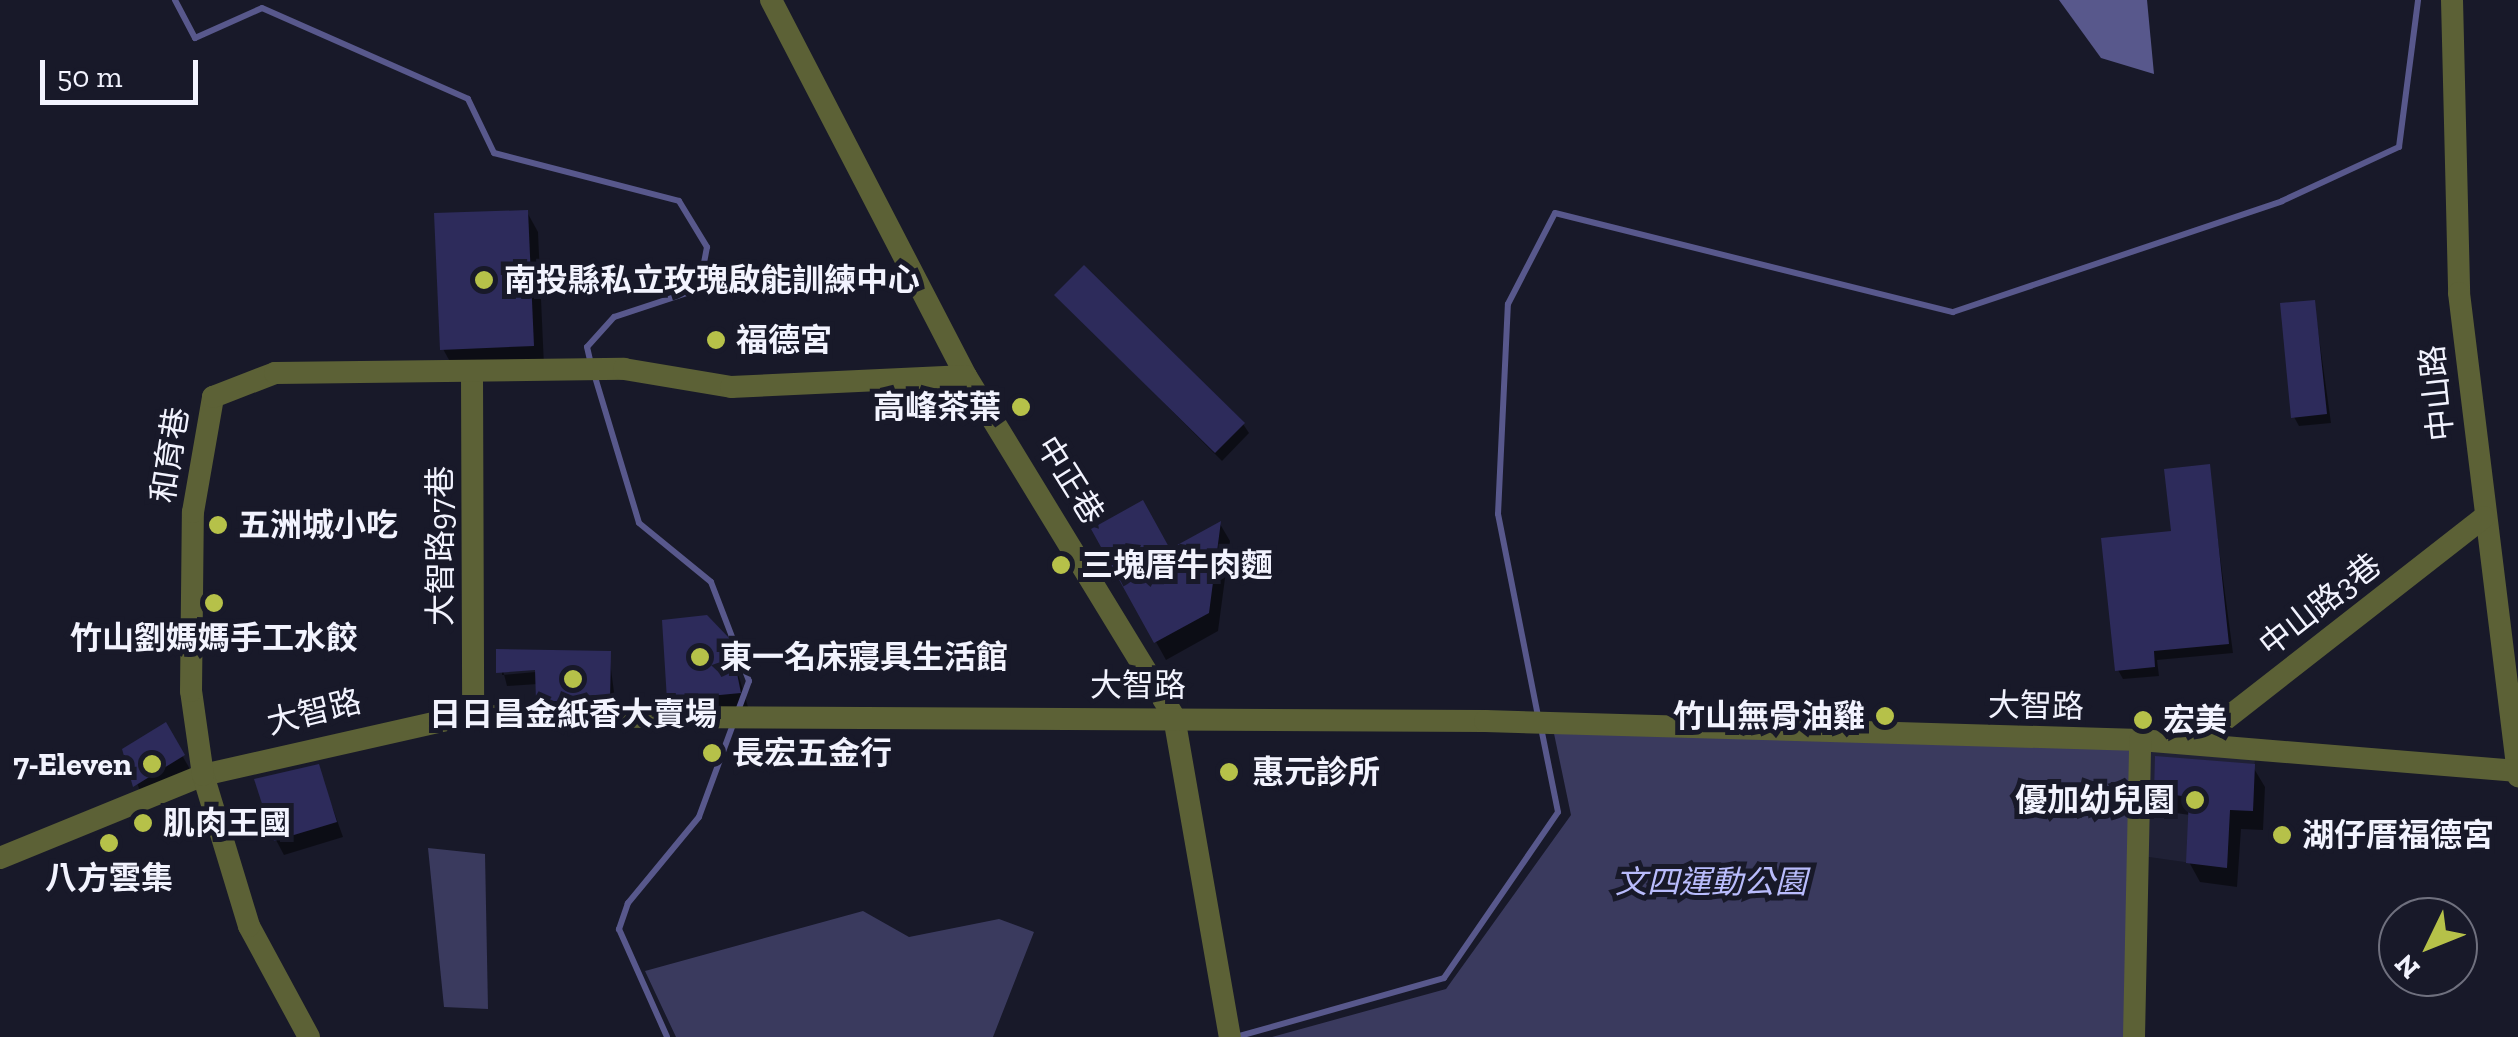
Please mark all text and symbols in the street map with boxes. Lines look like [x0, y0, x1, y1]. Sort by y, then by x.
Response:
scale bar [45, 40, 202, 102]
text: 50 m [57, 59, 122, 95]
place label: 南投縣私立玫瑰啟能訓練中心 [504, 261, 920, 299]
marker: 南投縣私立玫瑰啟能訓練中心 [473, 269, 495, 291]
place label: 福德宮 [736, 321, 832, 359]
marker: 福德宮 [705, 329, 727, 351]
street label: 中山路 [2413, 343, 2461, 443]
place label: 高峰茶葉 [873, 388, 1001, 426]
marker: 高峰茶葉 [1010, 396, 1032, 418]
street label: 和育巷 [144, 405, 196, 505]
street label: 中正巷 [1028, 429, 1112, 531]
street label: 大智路97巷 [421, 466, 459, 626]
place label: 五洲城小吃 [238, 506, 398, 544]
marker: 五洲城小吃 [207, 514, 229, 536]
place label: 三塊厝牛肉麵 [1081, 546, 1273, 584]
street label: 中山路3巷 [2252, 546, 2388, 664]
marker: 三塊厝牛肉麵 [1050, 554, 1072, 576]
marker: 竹山劉媽媽手工水餃 [203, 592, 225, 614]
place label: 竹山劉媽媽手工水餃 [70, 619, 358, 657]
place label: 東一名床寢具生活館 [720, 638, 1008, 676]
marker: 東一名床寢具生活館 [689, 646, 711, 668]
street label: 大智路 [1090, 666, 1186, 704]
marker: 日日昌金紙香大賣場 [562, 668, 584, 690]
street label: 大智路 [263, 682, 365, 742]
street label: 大智路 [1988, 686, 2084, 726]
place label: 日日昌金紙香大賣場 [429, 695, 717, 733]
place label: 竹山無骨油雞 [1673, 697, 1865, 735]
place label: 宏美 [2163, 701, 2227, 739]
marker: 竹山無骨油雞 [1874, 705, 1896, 727]
marker: 宏美 [2132, 709, 2154, 731]
place label: 長宏五金行 [732, 734, 892, 772]
marker: 長宏五金行 [701, 742, 723, 764]
place label: 7-Eleven [13, 745, 132, 783]
marker: 7-Eleven [141, 753, 163, 775]
place label: 惠元診所 [1252, 753, 1380, 791]
marker: 惠元診所 [1216, 759, 1242, 785]
place label: 優加幼兒園 [2015, 781, 2175, 819]
marker: 優加幼兒園 [2184, 789, 2206, 811]
place label: 肌肉王國 [163, 804, 291, 842]
marker: 肌肉王國 [132, 812, 154, 834]
place label: 湖仔厝福德宮 [2302, 816, 2494, 854]
marker: 湖仔厝福德宮 [2271, 824, 2293, 846]
marker: 八方雲集 [98, 832, 120, 854]
place label: 八方雲集 [45, 859, 173, 897]
park label: 文四運動公園 [1615, 863, 1807, 901]
north arrow [2378, 897, 2478, 997]
text: N [2388, 947, 2426, 985]

